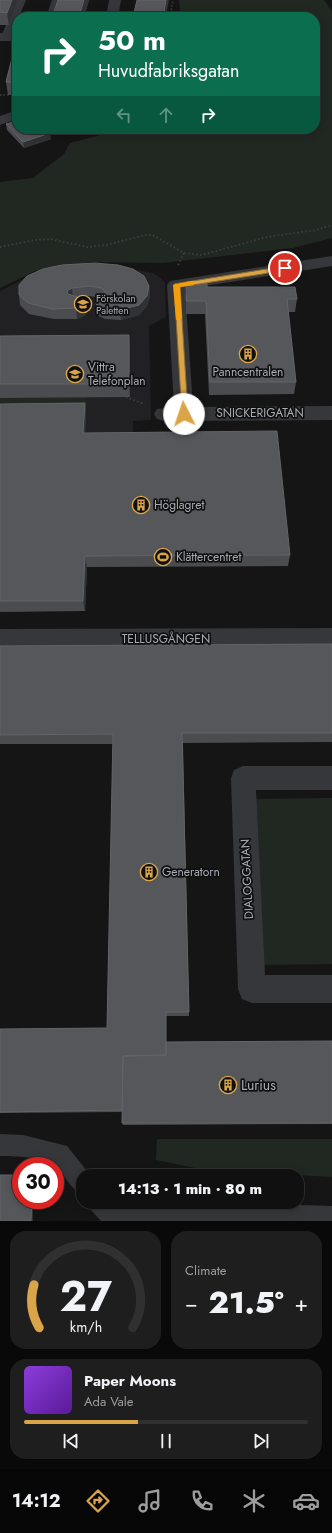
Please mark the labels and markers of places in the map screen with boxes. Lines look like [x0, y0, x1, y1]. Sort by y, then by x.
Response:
pin [268, 251, 302, 285]
place label: Förskolan Paletten [96, 291, 136, 318]
school or university icon: Förskolan Paletten [73, 294, 93, 314]
building icon: Panncentralen [238, 344, 258, 364]
place label: Vittra Telefonplan [88, 358, 145, 390]
place label: Panncentralen [213, 363, 283, 381]
school or university icon: Vittra Telefonplan [65, 364, 85, 384]
building icon: Höglagret [131, 495, 151, 515]
place label: Höglagret [154, 496, 204, 514]
sports icon: Klättercentret [153, 547, 173, 567]
place label: Klättercentret [176, 548, 241, 566]
building icon: Generatorn [139, 862, 159, 882]
place label: Generatorn [162, 863, 220, 881]
building icon: Lurius [218, 1075, 238, 1095]
place label: Lurius [241, 1075, 276, 1095]

